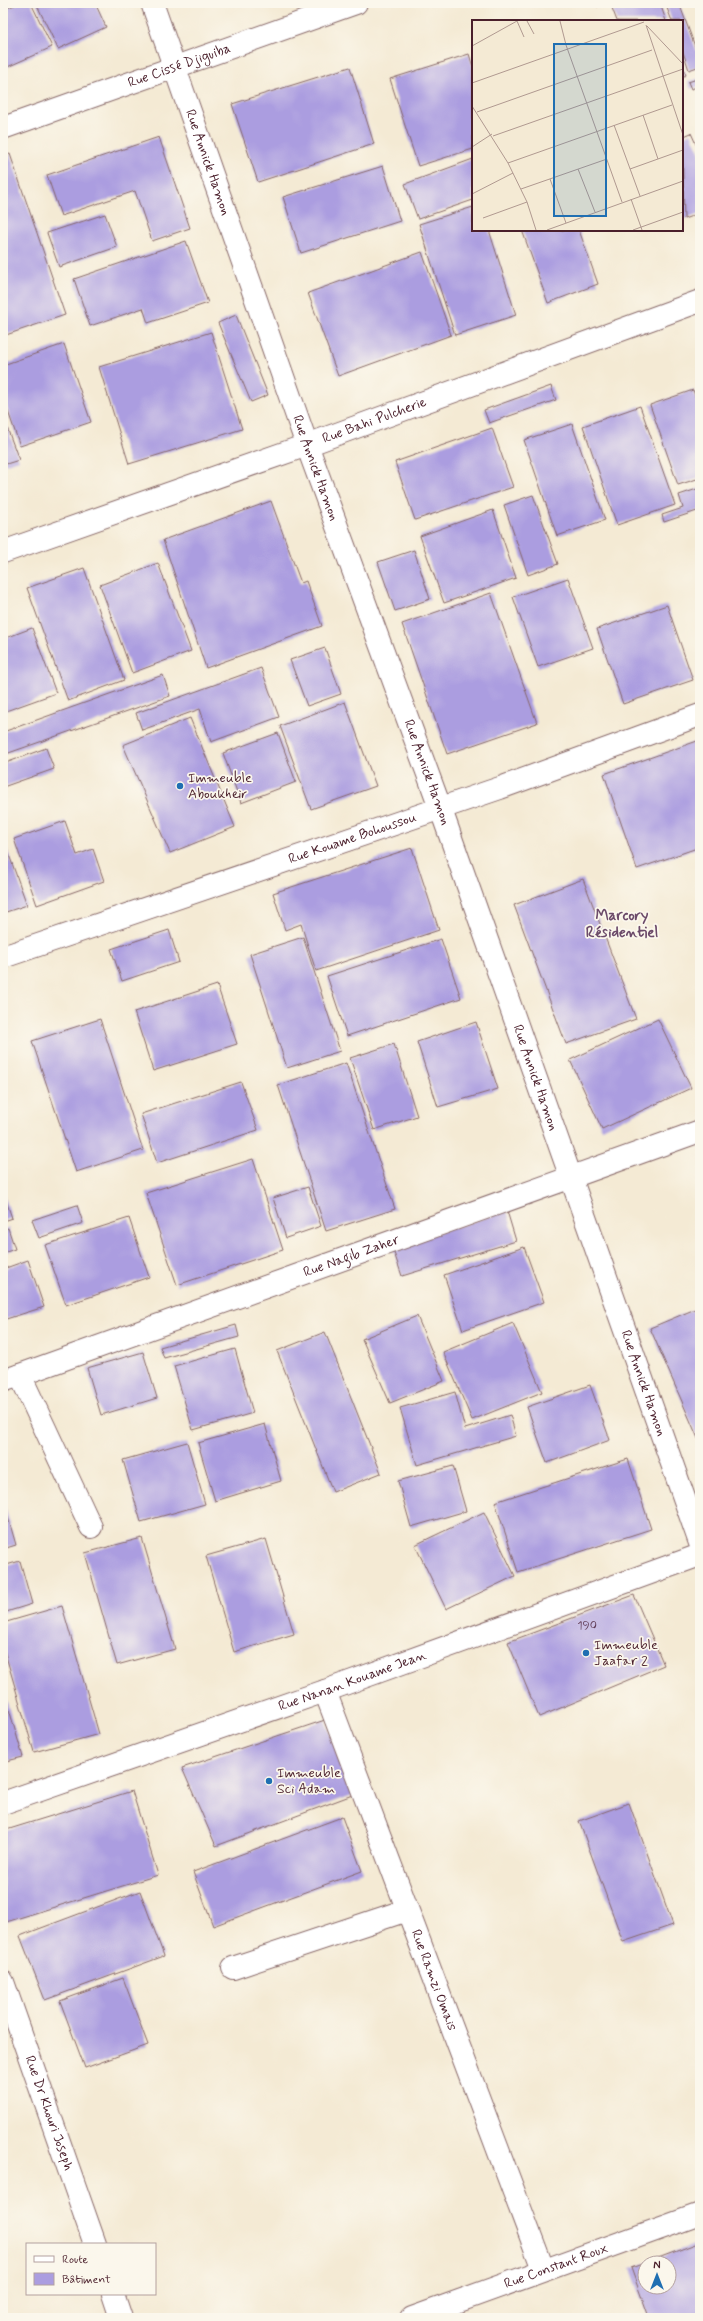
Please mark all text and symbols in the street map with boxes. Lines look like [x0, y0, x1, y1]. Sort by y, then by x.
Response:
inset map [472, 20, 683, 231]
street label: Rue Cissé Djiguiba [125, 39, 233, 92]
street label: Rue Annick Hamon [181, 107, 235, 218]
street label: Rue Bahi Pulcherie [320, 393, 429, 448]
street label: Rue Annick Hamon [288, 413, 343, 523]
street label: Rue Annick Hamon [400, 717, 455, 827]
place label: Immeuble Aboukheir [188, 769, 252, 803]
marker: Immeuble Aboukheir [175, 781, 185, 791]
street label: Rue Kouame Bohoussou [286, 808, 419, 868]
district label: Marcory Résidentiel [586, 906, 659, 943]
street label: Rue Annick Hamon [509, 1022, 563, 1133]
street label: Rue Nagib Zaher [301, 1230, 402, 1282]
street label: Rue Annick Hamon [617, 1328, 670, 1438]
house number: 190 [577, 1618, 597, 1634]
place label: Immeuble Jaafar 2 [594, 1636, 658, 1670]
street label: Rue Nanan Kouame Jean [276, 1646, 429, 1715]
marker: Immeuble Jaafar 2 [581, 1648, 591, 1658]
place label: Immeuble Sci Adam [277, 1764, 341, 1798]
marker: Immeuble Sci Adam [264, 1776, 274, 1786]
street label: Rue Ramzi Omais [407, 1927, 461, 2033]
street label: Rue Dr Khouri Joseph [21, 2053, 78, 2173]
street label: Rue Constant Roux [502, 2239, 610, 2293]
legend [26, 2243, 156, 2295]
text: Route [62, 2252, 88, 2268]
north arrow [637, 2255, 677, 2295]
text: N [653, 2259, 661, 2273]
text: Bâtiment [62, 2272, 111, 2288]

